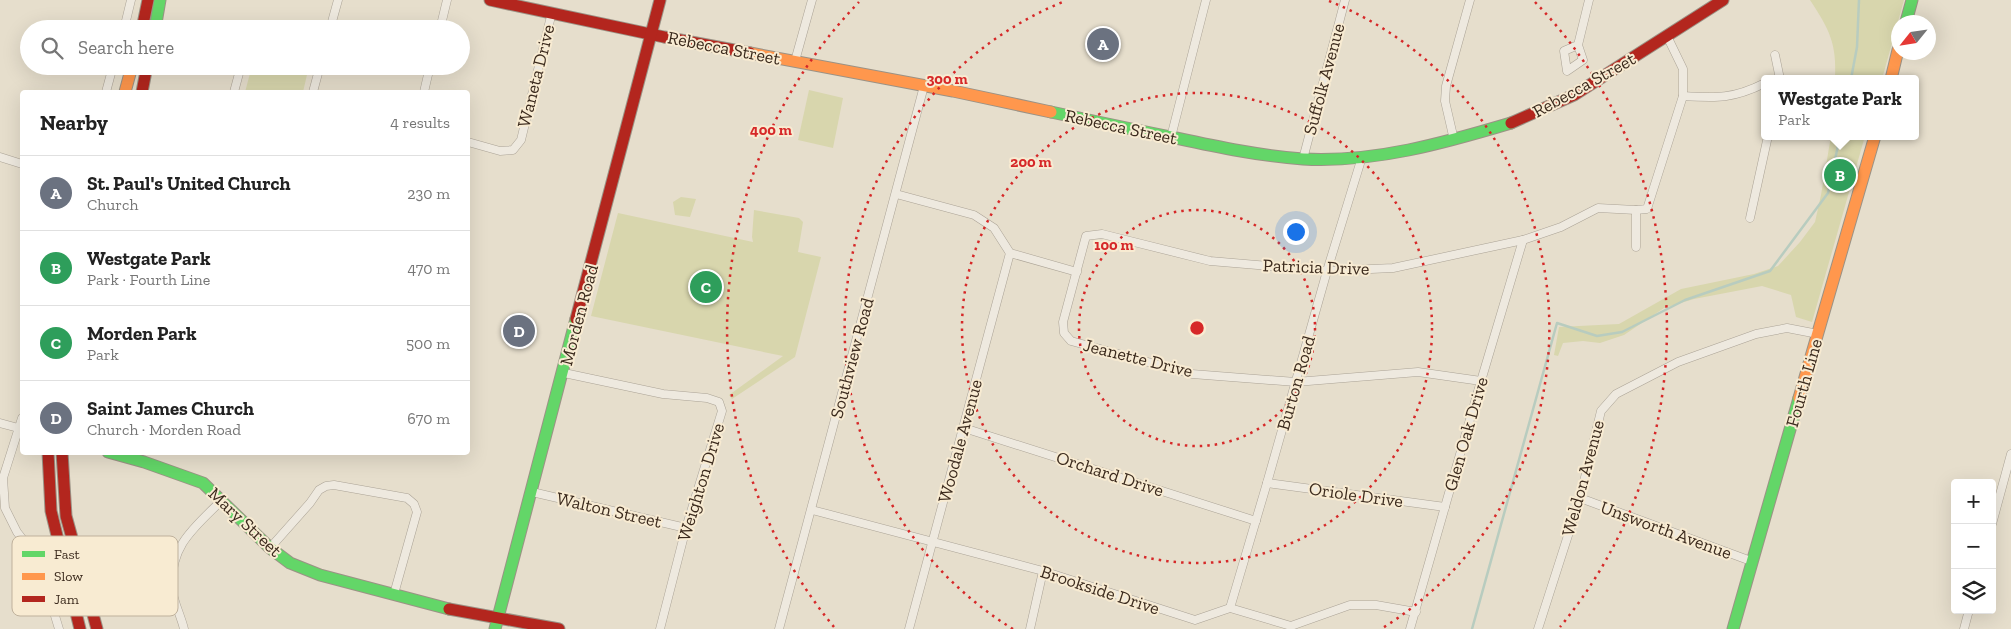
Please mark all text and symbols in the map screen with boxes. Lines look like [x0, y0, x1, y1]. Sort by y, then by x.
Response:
north arrow [1891, 15, 1936, 60]
search box [20, 20, 470, 75]
street label: Suffolk Avenue [1299, 21, 1349, 137]
street label: Waneta Drive [513, 22, 559, 130]
pin: A [1087, 25, 1119, 63]
street label: Rebecca Street [666, 26, 782, 70]
icon: search [38, 34, 66, 62]
text: Search here [78, 36, 174, 59]
street label: Rebecca Street [1529, 48, 1640, 122]
text: 300 m [926, 70, 968, 88]
popup [1761, 75, 1919, 140]
text: Westgate Park [1778, 87, 1902, 110]
street label: Rebecca Street [1063, 104, 1179, 150]
text: Nearby [40, 110, 108, 135]
text: Park [1778, 110, 1810, 129]
text: 4 results [390, 113, 450, 132]
text: 400 m [750, 121, 792, 139]
text: 200 m [1010, 153, 1052, 171]
pin: B [1824, 156, 1856, 194]
text: St. Paul's United Church [87, 172, 291, 195]
text: A [51, 184, 62, 203]
text: 230 m [407, 184, 450, 203]
text: Church [87, 195, 138, 214]
your location [1283, 219, 1309, 245]
text: 100 m [1094, 236, 1134, 254]
text: Westgate Park [87, 247, 210, 270]
street label: Patricia Drive [1262, 254, 1370, 280]
text: B [51, 259, 61, 278]
text: 470 m [407, 259, 450, 278]
street label: Morden Road [555, 262, 603, 368]
pin: C [690, 268, 722, 306]
text: Park · Fourth Line [87, 270, 210, 289]
street label: Southview Road [825, 295, 879, 421]
pin: D [503, 312, 535, 350]
centre of rings [1188, 319, 1206, 337]
text: Morden Park [87, 322, 197, 345]
street label: Burton Road [1272, 333, 1320, 433]
text: C [51, 334, 61, 353]
text: 500 m [406, 334, 450, 353]
street label: Jeanette Drive [1081, 334, 1195, 382]
street label: Fourth Line [1781, 336, 1827, 430]
text: Park [87, 345, 119, 364]
street label: Glen Oak Drive [1439, 374, 1493, 494]
street label: Woodale Avenue [933, 377, 987, 505]
text: Saint James Church [87, 397, 254, 420]
text: D [50, 409, 62, 428]
text: 670 m [407, 409, 450, 428]
street label: Weldon Avenue [1557, 418, 1609, 538]
text: Church · Morden Road [87, 420, 241, 439]
street label: Weighton Drive [673, 420, 729, 544]
street label: Orchard Drive [1053, 446, 1167, 502]
street label: Oriole Drive [1308, 478, 1404, 512]
map controls [1951, 479, 1996, 614]
button: + [1951, 479, 1996, 524]
street label: Mary Street [204, 483, 286, 562]
street label: Walton Street [554, 487, 664, 533]
street label: Unsworth Avenue [1597, 496, 1735, 564]
button: − [1951, 524, 1996, 569]
legend [12, 536, 178, 616]
text: Fast [54, 546, 81, 563]
street label: Brookside Drive [1038, 560, 1162, 620]
text: Slow [54, 568, 83, 585]
button: layers [1951, 569, 1996, 614]
text: Jam [54, 591, 79, 608]

